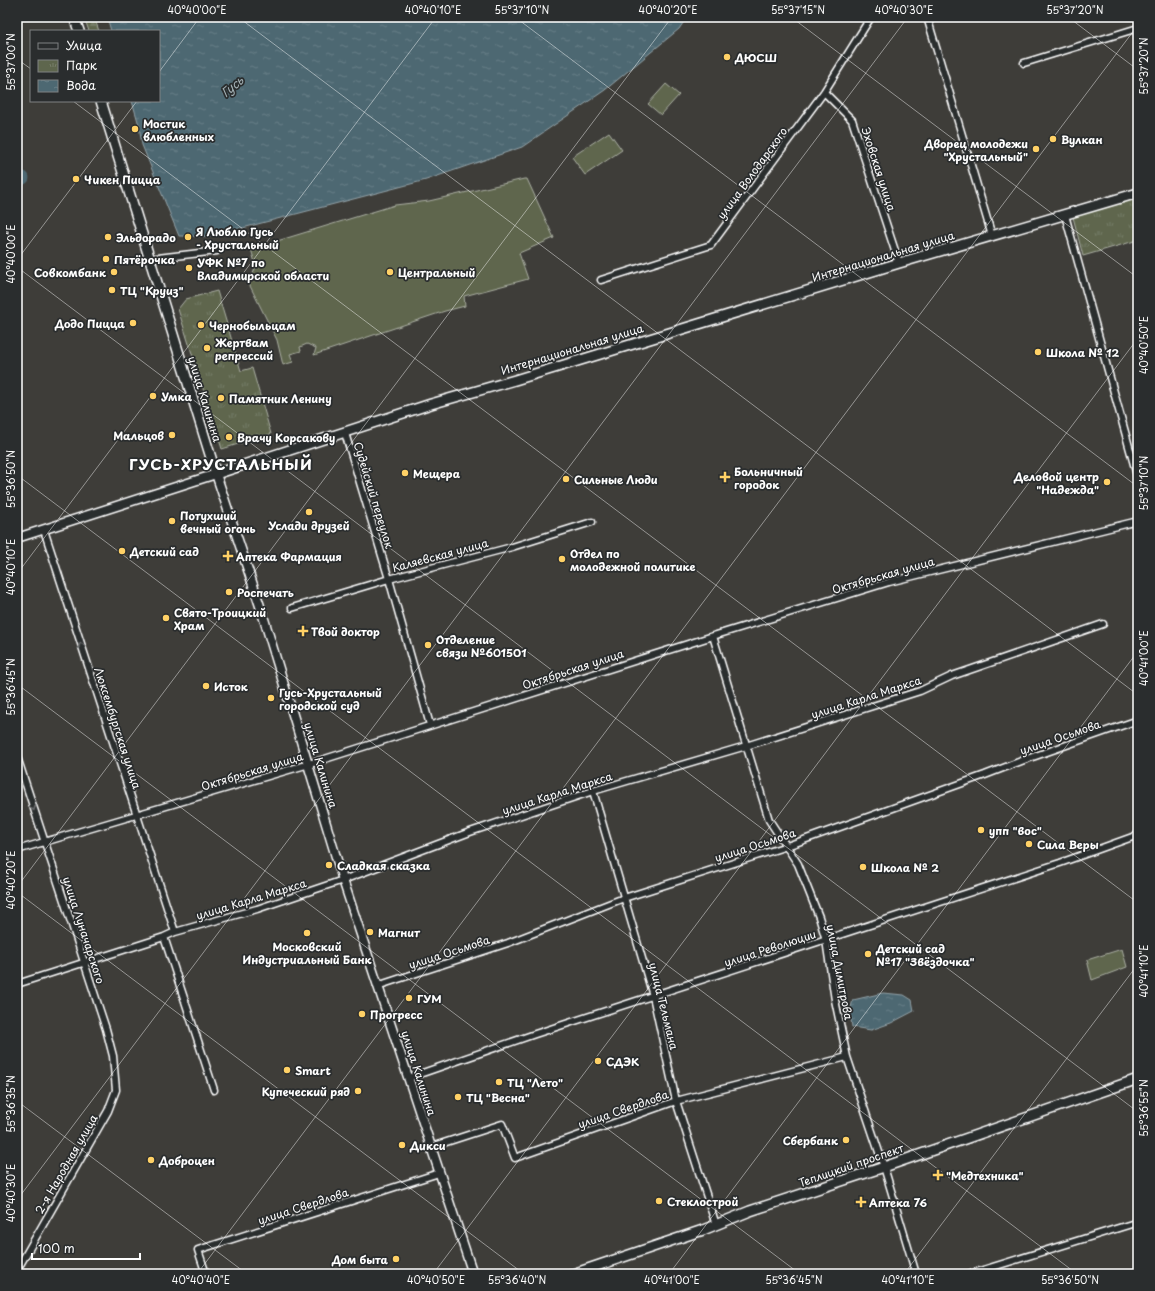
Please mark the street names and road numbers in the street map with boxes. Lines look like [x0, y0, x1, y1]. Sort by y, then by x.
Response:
street label: улица Володарского [713, 123, 791, 223]
street label: Эховская улица [857, 125, 901, 213]
street label: Интернациональная улица [810, 226, 956, 286]
street label: Интернациональная улица [499, 319, 645, 379]
street label: улица Калинина [184, 354, 226, 444]
street label: Судейский переулок [350, 440, 398, 551]
street label: Каляевская улица [390, 534, 490, 576]
street label: Октябрьская улица [830, 552, 936, 598]
street label: Октябрьская улица [520, 645, 626, 693]
street label: Люксембургская улица [90, 665, 146, 791]
street label: улица Карла Маркса [809, 671, 923, 723]
street label: улица Осьмова [1017, 715, 1103, 759]
street label: улица Калинина [300, 720, 342, 810]
street label: Октябрьская улица [199, 747, 305, 795]
street label: улица Карла Маркса [500, 767, 614, 819]
street label: улица Осьмова [712, 824, 798, 866]
street label: улица Луначарского [59, 874, 109, 986]
street label: улица Карла Маркса [194, 874, 308, 924]
street label: улица Димитрова [822, 923, 858, 1021]
street label: улица Революции [722, 925, 818, 971]
street label: улица Осьмова [406, 931, 492, 973]
street label: улица Тельмана [645, 961, 683, 1052]
street label: улица Калинина [397, 1028, 441, 1118]
street label: улица Свердлова [576, 1086, 671, 1132]
street label: 2-я Народная улица [31, 1111, 102, 1217]
street label: Теплицкий проспект [796, 1139, 906, 1191]
street label: улица Свердлова [255, 1183, 351, 1229]

